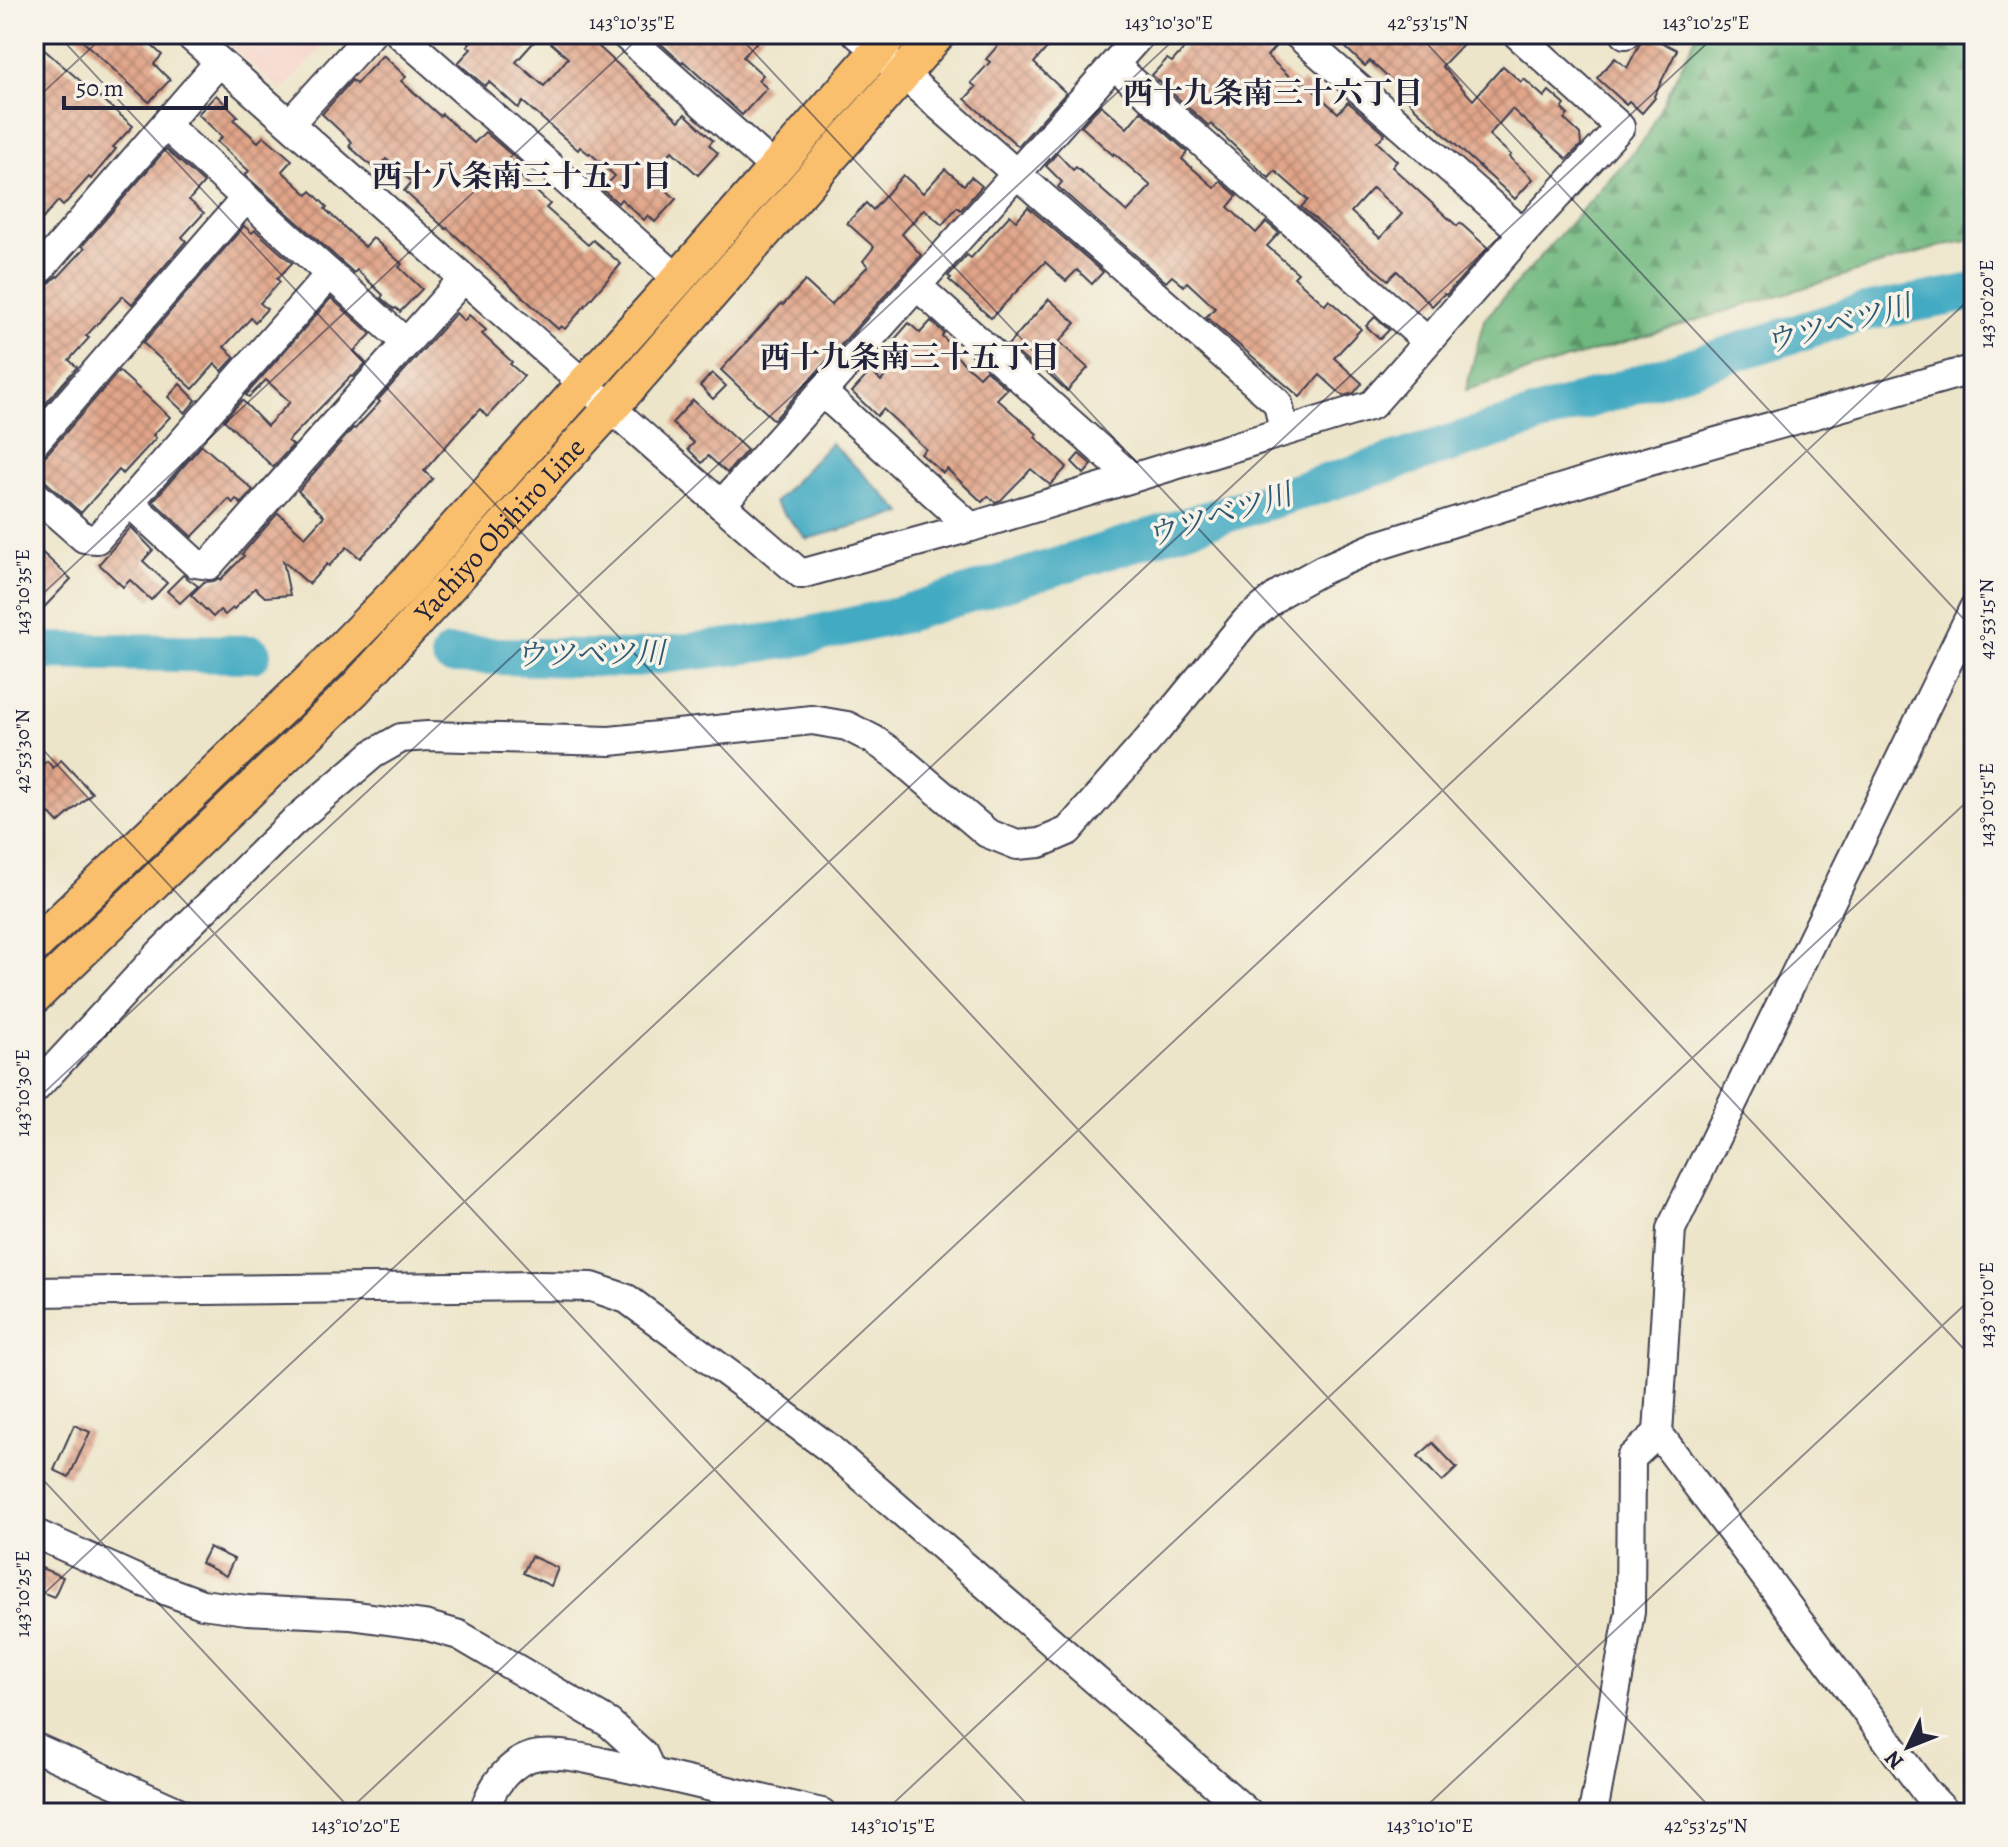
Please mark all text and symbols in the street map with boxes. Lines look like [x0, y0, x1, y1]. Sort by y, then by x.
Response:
text: 143°10'35"E [589, 9, 675, 36]
text: 143°10'30"E [1125, 9, 1213, 36]
text: 42°53'15"N [1388, 9, 1468, 36]
text: 143°10'25"E [1662, 9, 1750, 36]
scale bar [64, 60, 226, 110]
text: 50 m [76, 72, 124, 104]
district label: 西十九条南三十六丁目 [1123, 73, 1423, 113]
district label: 西十八条南三十五丁目 [372, 156, 672, 196]
text: 143°10'20"E [1973, 259, 2000, 349]
water label: ウツベツ川 [1760, 284, 1919, 363]
district label: 西十九条南三十五丁目 [760, 337, 1060, 377]
street label: Yachiyo Obihiro Line [405, 430, 594, 631]
water label: ウツベツ川 [1141, 473, 1299, 556]
text: 143°10'35"E [9, 549, 36, 635]
text: 42°53'15"N [1973, 579, 2000, 659]
water label: ウツベツ川 [515, 633, 668, 675]
text: 42°53'30"N [9, 709, 36, 793]
text: 143°10'15"E [1973, 763, 2000, 847]
text: 143°10'30"E [9, 1049, 36, 1137]
text: 143°10'10"E [1973, 1262, 2000, 1348]
text: 143°10'25"E [9, 1550, 36, 1638]
north arrow [1868, 1707, 1948, 1787]
text: N [1878, 1744, 1911, 1776]
text: 143°10'20"E [311, 1812, 401, 1839]
text: 143°10'15"E [851, 1812, 935, 1839]
text: 143°10'10"E [1387, 1812, 1473, 1839]
text: 42°53'25"N [1664, 1812, 1748, 1839]

